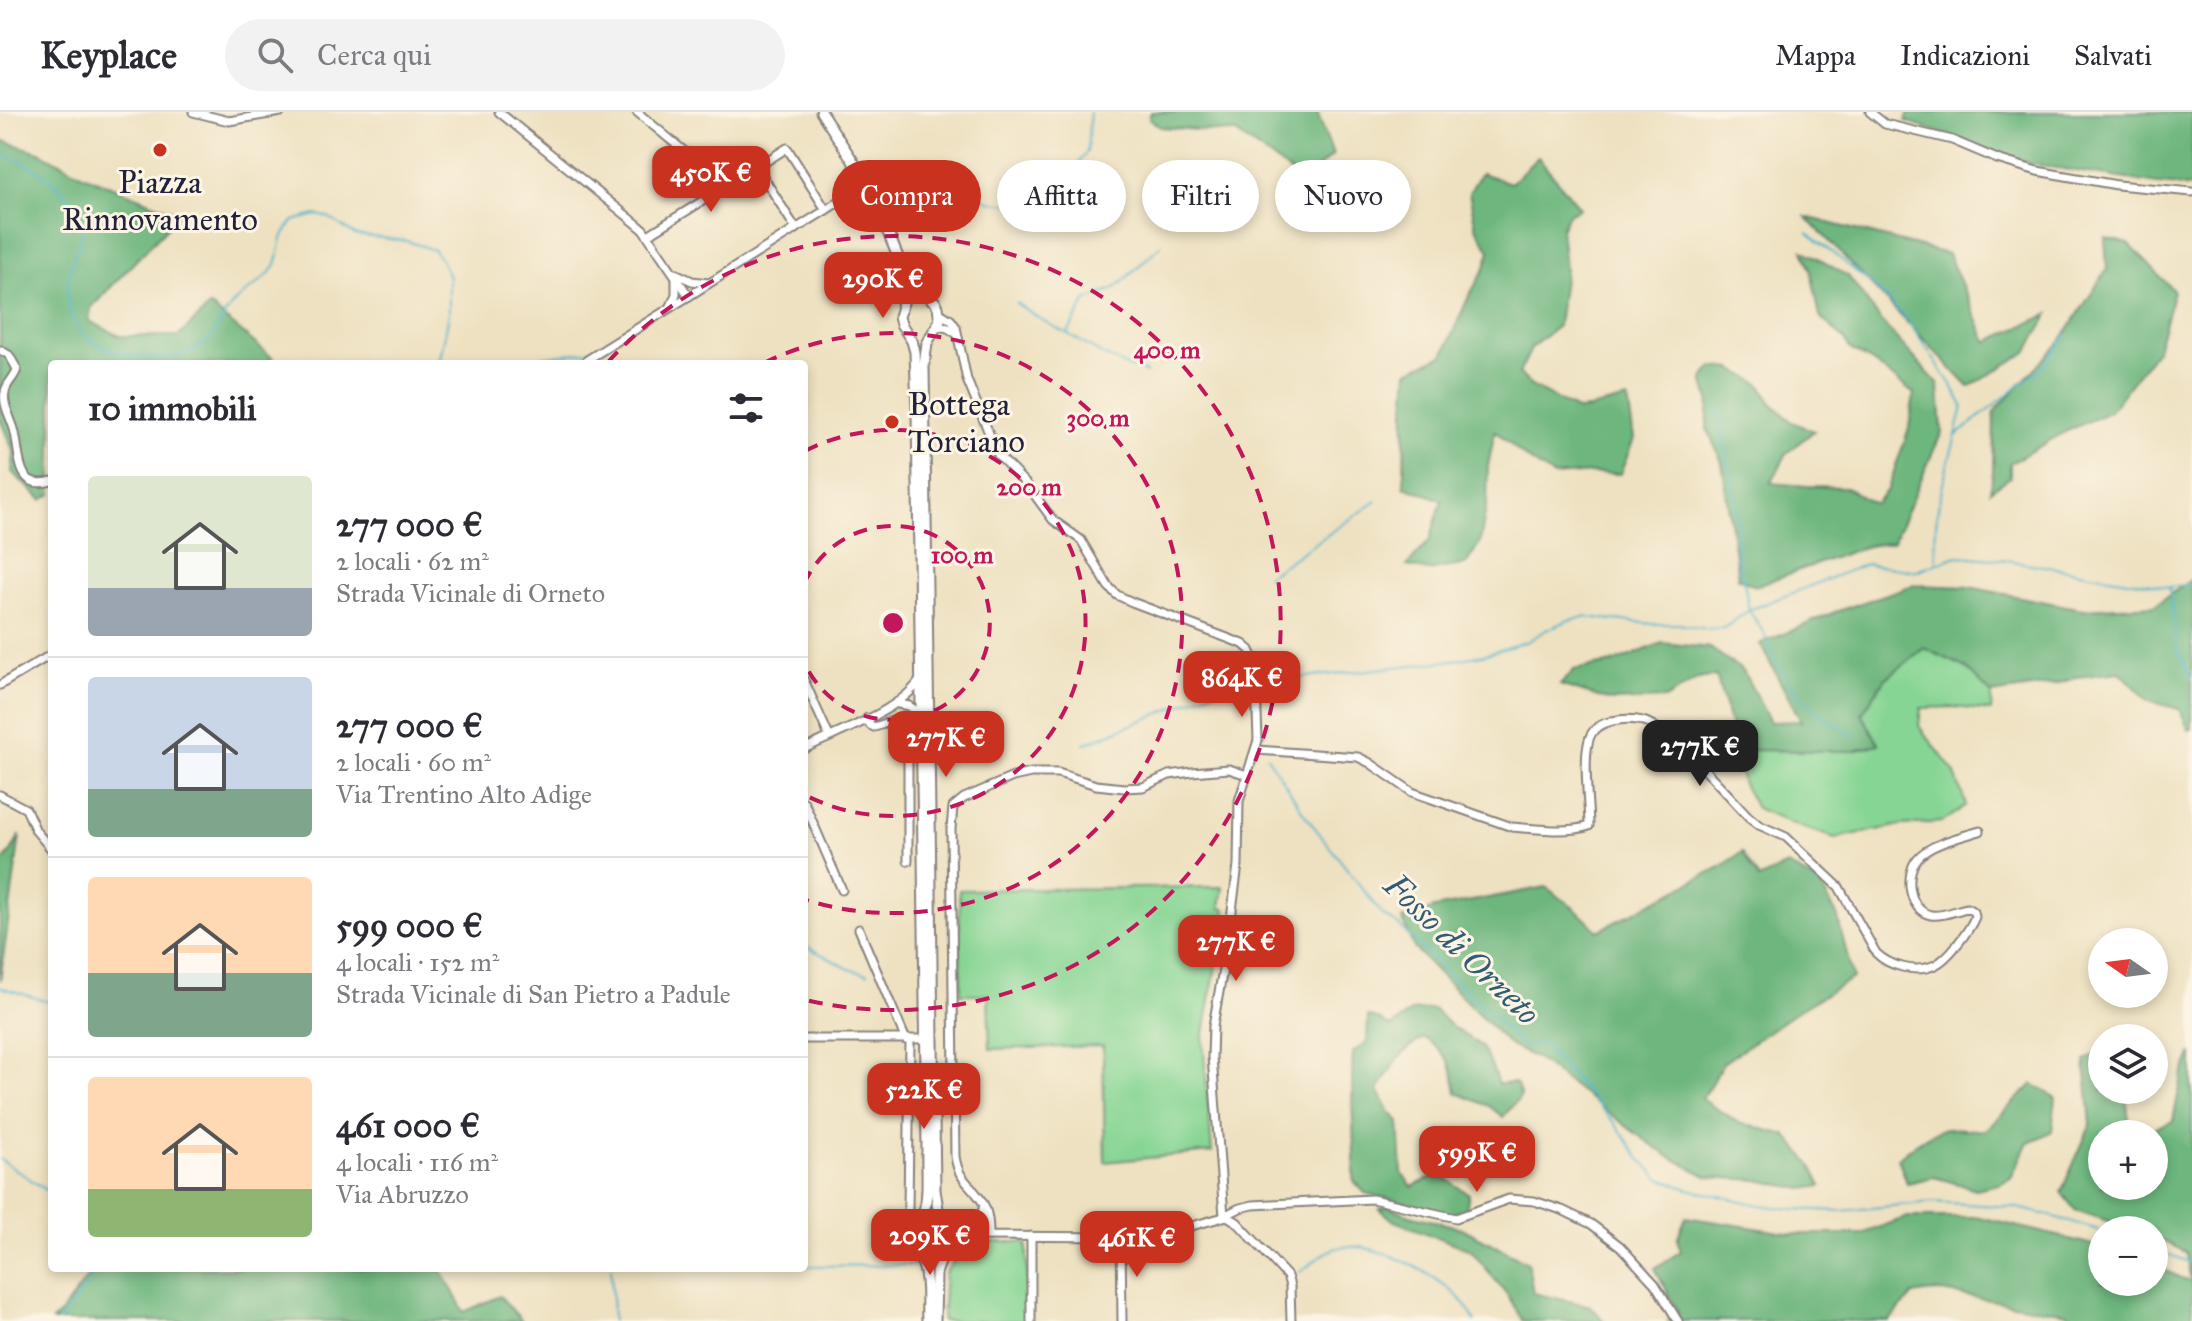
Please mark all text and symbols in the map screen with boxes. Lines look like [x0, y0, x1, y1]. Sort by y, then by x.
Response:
search box [225, 19, 785, 91]
text: Keyplace [40, 32, 177, 78]
icon: search [253, 33, 297, 77]
text: Cerca qui [317, 37, 431, 73]
text: Mappa [1775, 38, 1856, 73]
text: Indicazioni [1900, 38, 2030, 73]
text: Salvati [2074, 38, 2152, 73]
marker: Piazza Rinnovamento [151, 141, 169, 159]
pin: 450K € [646, 146, 776, 214]
text: 450K € [670, 156, 752, 188]
chip: Compra [832, 160, 981, 232]
chip: Affitta [997, 160, 1126, 232]
chip: Filtri [1142, 160, 1259, 232]
chip: Nuovo [1275, 160, 1411, 232]
place label: Piazza Rinnovamento [62, 163, 258, 239]
pin: 290K € [818, 252, 948, 320]
text: 290K € [842, 262, 924, 294]
text: 400 m [1134, 335, 1201, 365]
place label: Bottega Torciano [908, 385, 1025, 461]
icon: filters [724, 386, 768, 430]
text: 10 immobili [88, 388, 256, 429]
text: 300 m [1067, 403, 1130, 433]
marker: Bottega Torciano [883, 413, 901, 431]
text: 200 m [996, 472, 1062, 502]
text: 277 000 € [336, 504, 483, 545]
icon: home [152, 508, 248, 604]
text: 100 m [931, 540, 994, 570]
text: 2 locali · 62 m² [336, 545, 489, 577]
text: Strada Vicinale di Orneto [336, 577, 605, 609]
centre of rings [879, 609, 907, 637]
pin: 864K € [1177, 651, 1307, 719]
text: 864K € [1201, 661, 1283, 693]
text: 277 000 € [336, 705, 483, 746]
icon: home [152, 709, 248, 805]
pin: 277K € [881, 711, 1011, 779]
pin: 277K € [1635, 720, 1765, 788]
text: 277K € [906, 721, 986, 753]
text: 277K € [1660, 730, 1740, 762]
text: 2 locali · 60 m² [336, 746, 491, 778]
text: Via Trentino Alto Adige [336, 778, 592, 810]
water label: Fosso di Orneto [1375, 864, 1548, 1033]
text: 599 000 € [336, 905, 483, 946]
icon: home [152, 909, 248, 1005]
pin: 277K € [1171, 915, 1301, 983]
text: 277K € [1196, 925, 1276, 957]
north arrow [2088, 928, 2168, 1008]
map controls [2088, 928, 2168, 1296]
text: 4 locali · 152 m² [336, 946, 499, 978]
text: Strada Vicinale di San Pietro a Padule [336, 978, 731, 1010]
button: layers [2088, 1024, 2168, 1104]
pin: 522K € [859, 1063, 989, 1131]
text: 522K € [885, 1073, 963, 1105]
text: 461 000 € [336, 1105, 480, 1146]
icon: home [152, 1109, 248, 1205]
button: + [2088, 1120, 2168, 1200]
pin: 599K € [1412, 1126, 1542, 1194]
text: 599K € [1437, 1136, 1517, 1168]
text: 4 locali · 116 m² [336, 1146, 498, 1178]
text: Via Abruzzo [336, 1178, 469, 1210]
pin: 209K € [865, 1209, 995, 1277]
pin: 461K € [1072, 1211, 1202, 1279]
button: − [2088, 1216, 2168, 1296]
text: 209K € [889, 1219, 971, 1251]
text: 461K € [1098, 1221, 1176, 1253]

